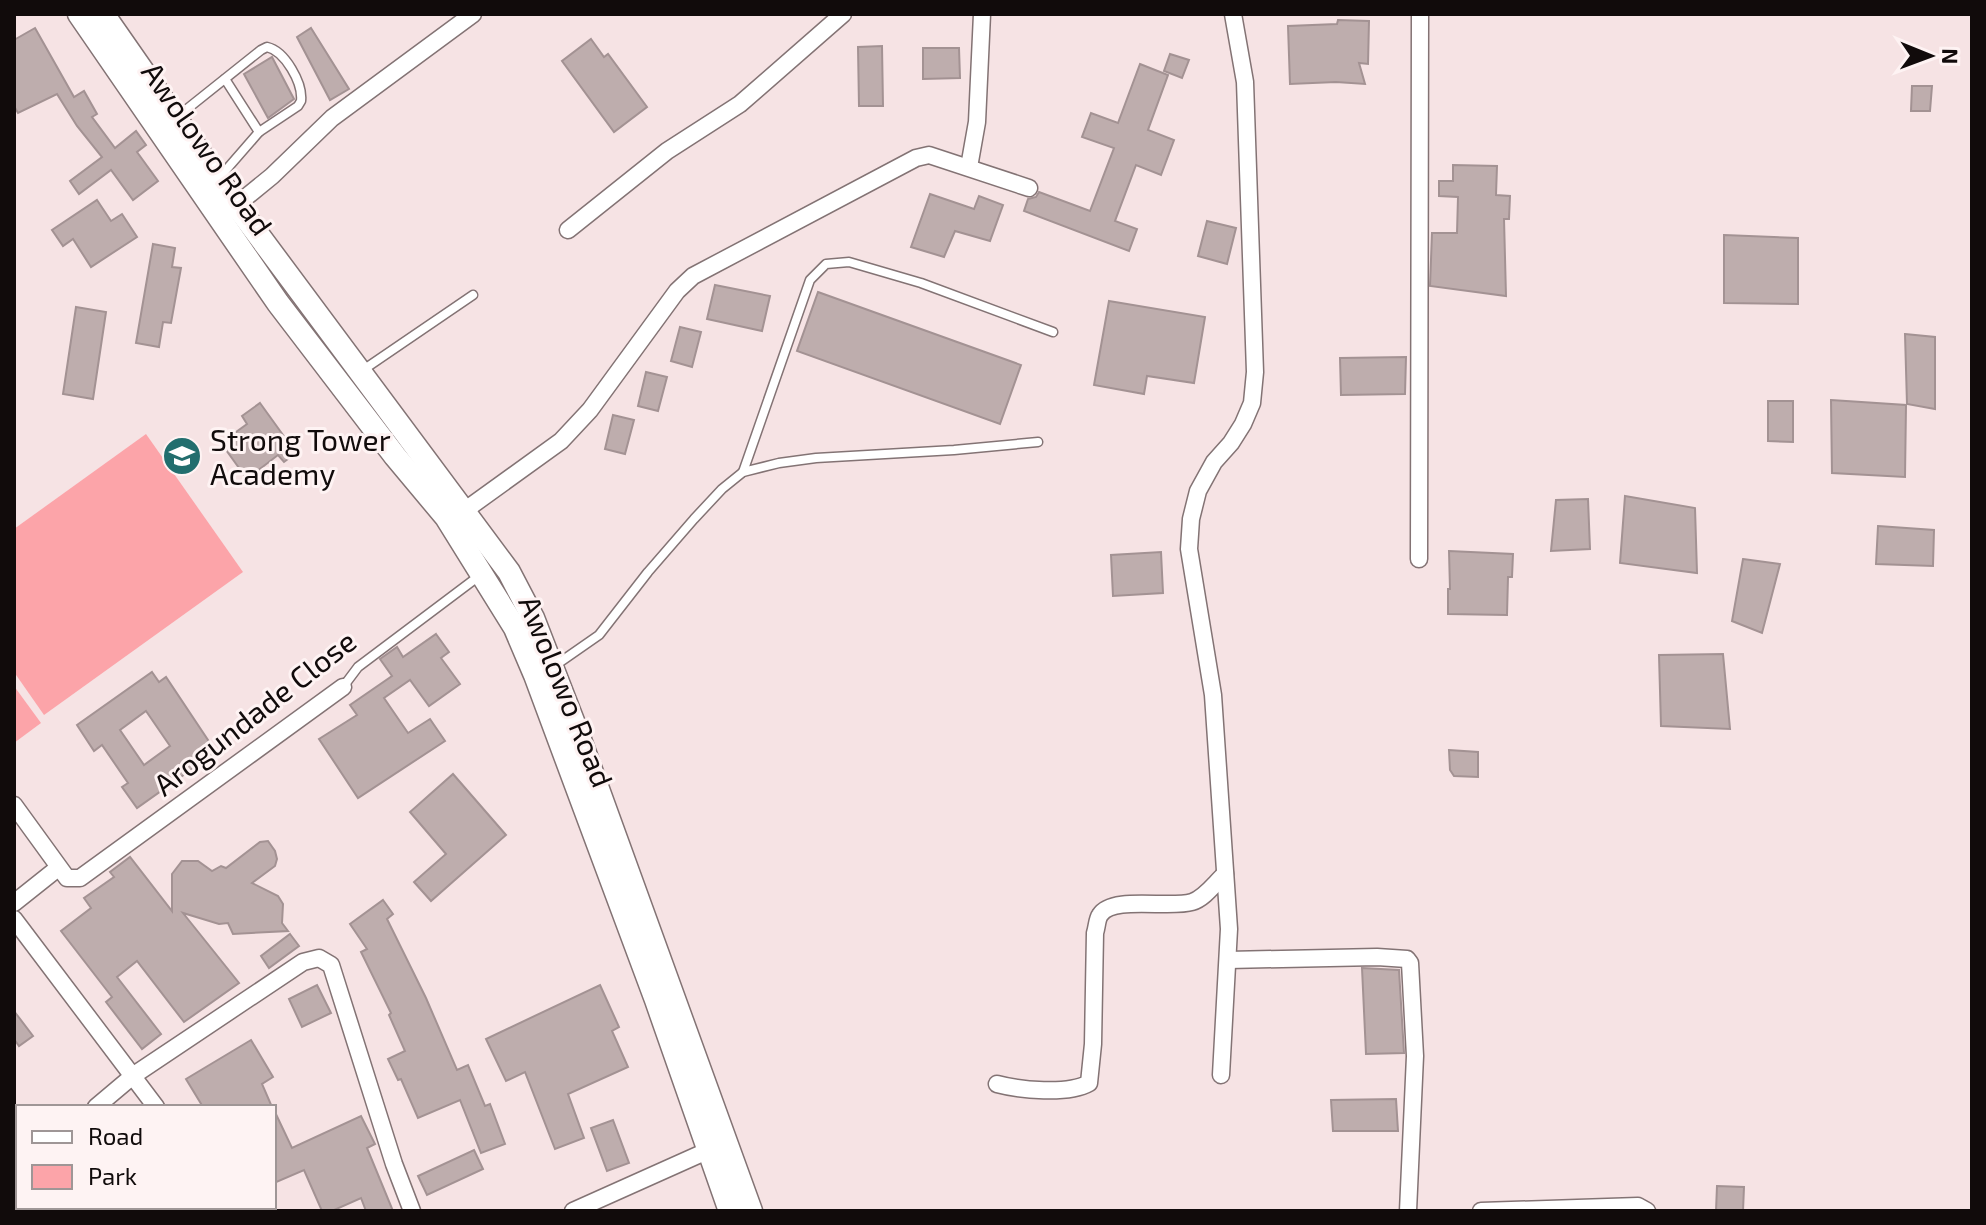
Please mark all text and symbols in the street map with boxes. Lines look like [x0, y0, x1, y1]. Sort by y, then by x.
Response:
north arrow [1890, 16, 1970, 96]
text: N [1938, 48, 1964, 65]
street label: Awolowo Road [135, 54, 281, 242]
place label: Strong Tower Academy [210, 421, 391, 491]
school or university icon: Strong Tower Academy [161, 435, 203, 477]
street label: Awolowo Road [512, 590, 622, 792]
street label: Arogundade Close [146, 622, 362, 802]
legend [16, 1105, 276, 1209]
text: Road [88, 1121, 143, 1150]
text: Park [88, 1161, 137, 1190]

